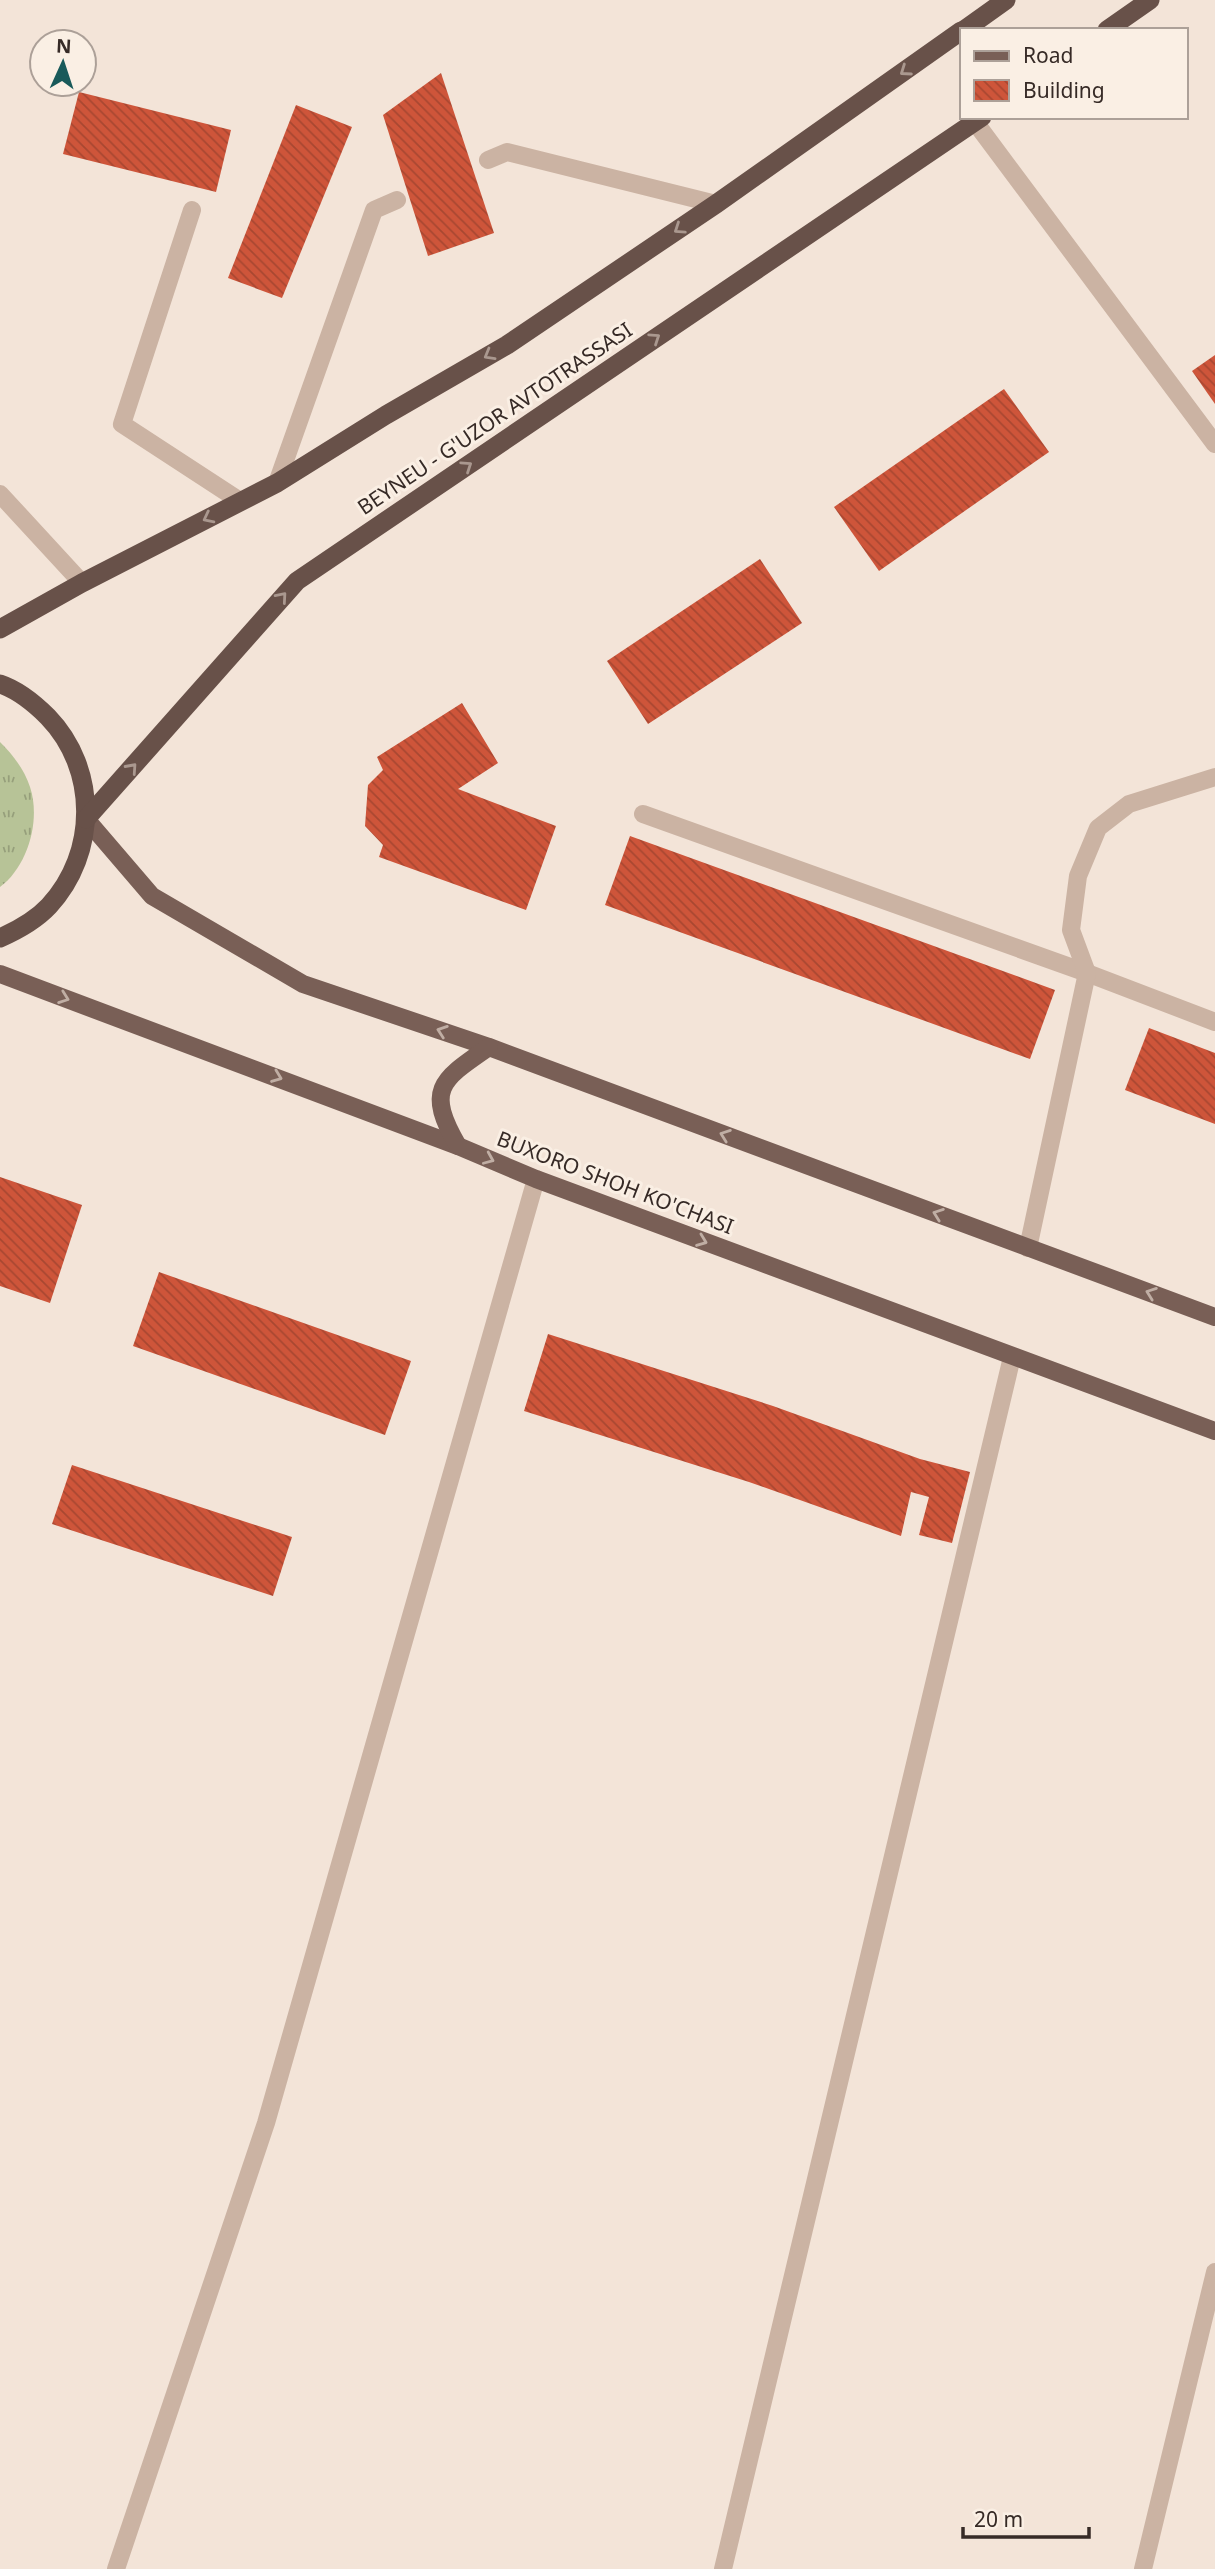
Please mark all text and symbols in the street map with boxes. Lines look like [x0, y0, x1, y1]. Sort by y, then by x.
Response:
north arrow [28, 28, 98, 98]
legend [960, 28, 1187, 119]
text: N [55, 33, 72, 59]
text: Road [1023, 41, 1073, 69]
one-way arrow [900, 63, 913, 75]
text: Building [1023, 76, 1105, 104]
one-way arrow [674, 221, 687, 233]
street label: BEYNEU - G'UZOR AVTOTRASSASI [352, 316, 637, 521]
one-way arrow [648, 333, 661, 346]
one-way arrow [484, 347, 497, 360]
one-way arrow [459, 461, 472, 474]
one-way arrow [203, 510, 215, 524]
one-way arrow [274, 593, 287, 606]
one-way arrow [124, 763, 136, 776]
one-way arrow [57, 989, 69, 1003]
one-way arrow [436, 1025, 449, 1039]
one-way arrow [271, 1069, 283, 1083]
street label: BUXORO SHOH KO'CHASI [493, 1124, 738, 1240]
one-way arrow [719, 1129, 731, 1143]
one-way arrow [482, 1151, 495, 1165]
one-way arrow [932, 1208, 944, 1222]
one-way arrow [695, 1232, 707, 1246]
one-way arrow [1146, 1288, 1158, 1302]
scale bar [963, 2496, 1089, 2540]
text: 20 m [974, 2505, 1023, 2533]

